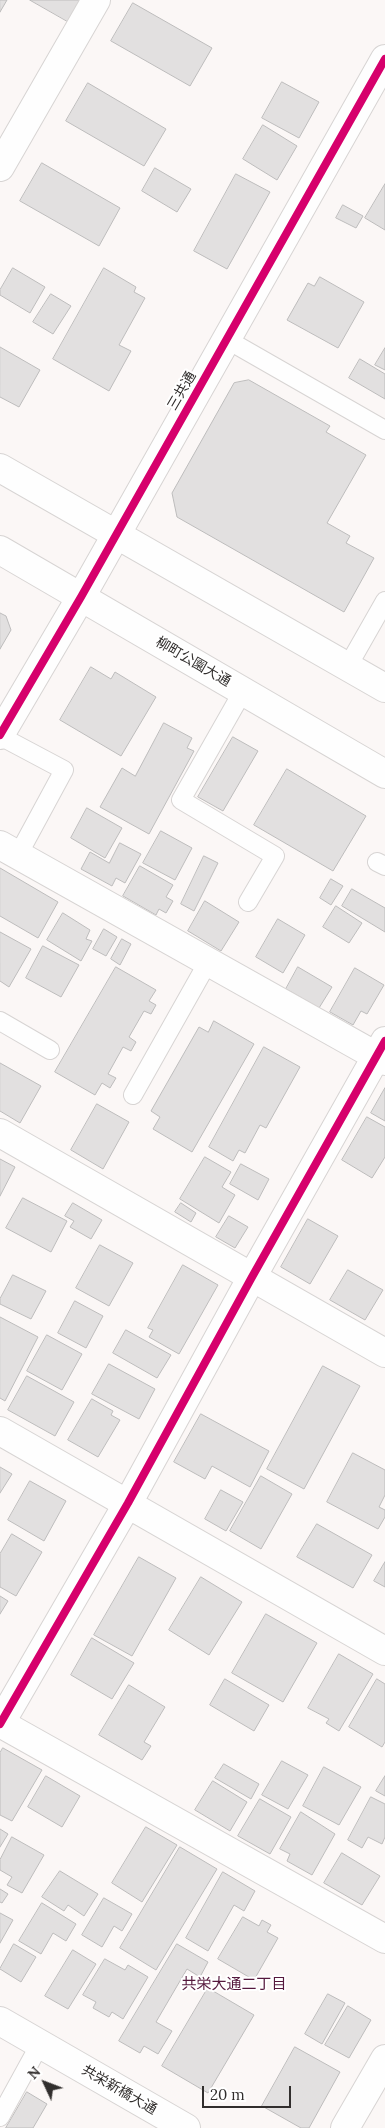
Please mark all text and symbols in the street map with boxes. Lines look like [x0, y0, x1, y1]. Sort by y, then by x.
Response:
street label: 三共通 [164, 369, 200, 413]
street label: 柳町公園大通 [152, 634, 234, 690]
district label: 共栄大通二丁目 [182, 1976, 286, 1994]
north arrow [20, 2058, 70, 2108]
street label: 共栄新橋大通 [78, 2062, 160, 2118]
text: N [24, 2063, 44, 2083]
scale bar [205, 2076, 294, 2108]
text: 20 m [210, 2085, 245, 2104]

